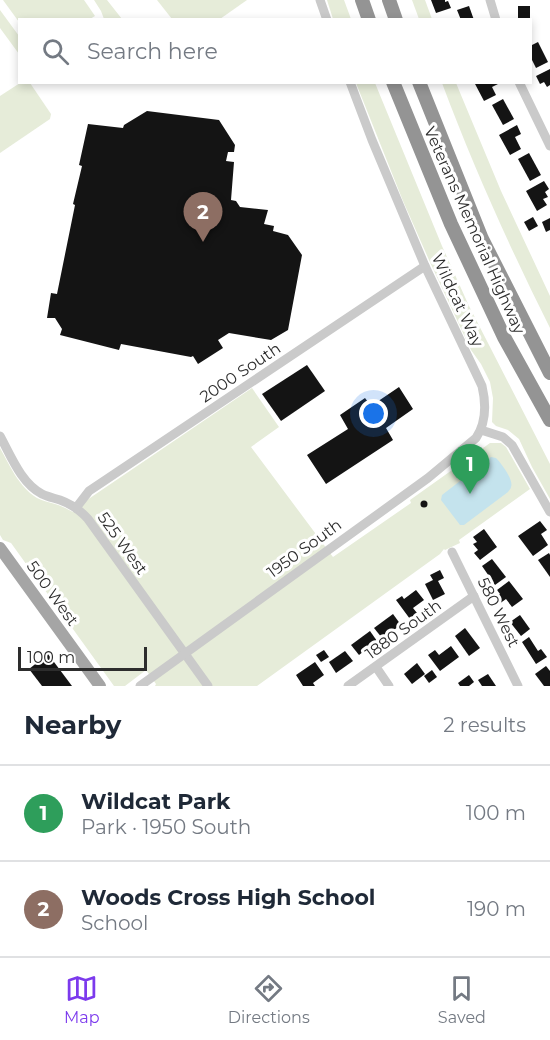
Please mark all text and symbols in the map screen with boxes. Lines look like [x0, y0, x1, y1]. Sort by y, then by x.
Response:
search box [18, 18, 532, 84]
icon: search [39, 35, 72, 68]
text: Search here [87, 38, 218, 65]
street label: Veterans Memorial Highway [420, 124, 529, 337]
pin: 2 [184, 192, 222, 242]
street label: Wildcat Way [428, 251, 488, 350]
street label: 2000 South [196, 339, 284, 406]
your location [359, 399, 388, 428]
pin: 1 [450, 444, 490, 494]
street label: 525 West [94, 509, 152, 578]
street label: 1950 South [263, 515, 345, 582]
street label: 500 West [23, 557, 83, 630]
street label: 580 West [474, 574, 524, 650]
street label: 1880 South [362, 596, 445, 663]
scale bar [18, 644, 147, 672]
text: 100 m [27, 648, 75, 667]
text: Nearby [24, 709, 121, 741]
text: 2 results [443, 713, 526, 737]
text: Wildcat Park [81, 788, 230, 815]
text: 1 [40, 801, 47, 825]
text: 100 m [466, 801, 526, 825]
text: Park · 1950 South [81, 815, 251, 839]
text: Woods Cross High School [81, 884, 375, 911]
text: 2 [38, 897, 49, 921]
text: 190 m [467, 897, 526, 921]
text: School [81, 911, 148, 935]
tab: Map [64, 972, 100, 1027]
tab: Directions [228, 972, 310, 1027]
tab: Saved [438, 972, 486, 1027]

